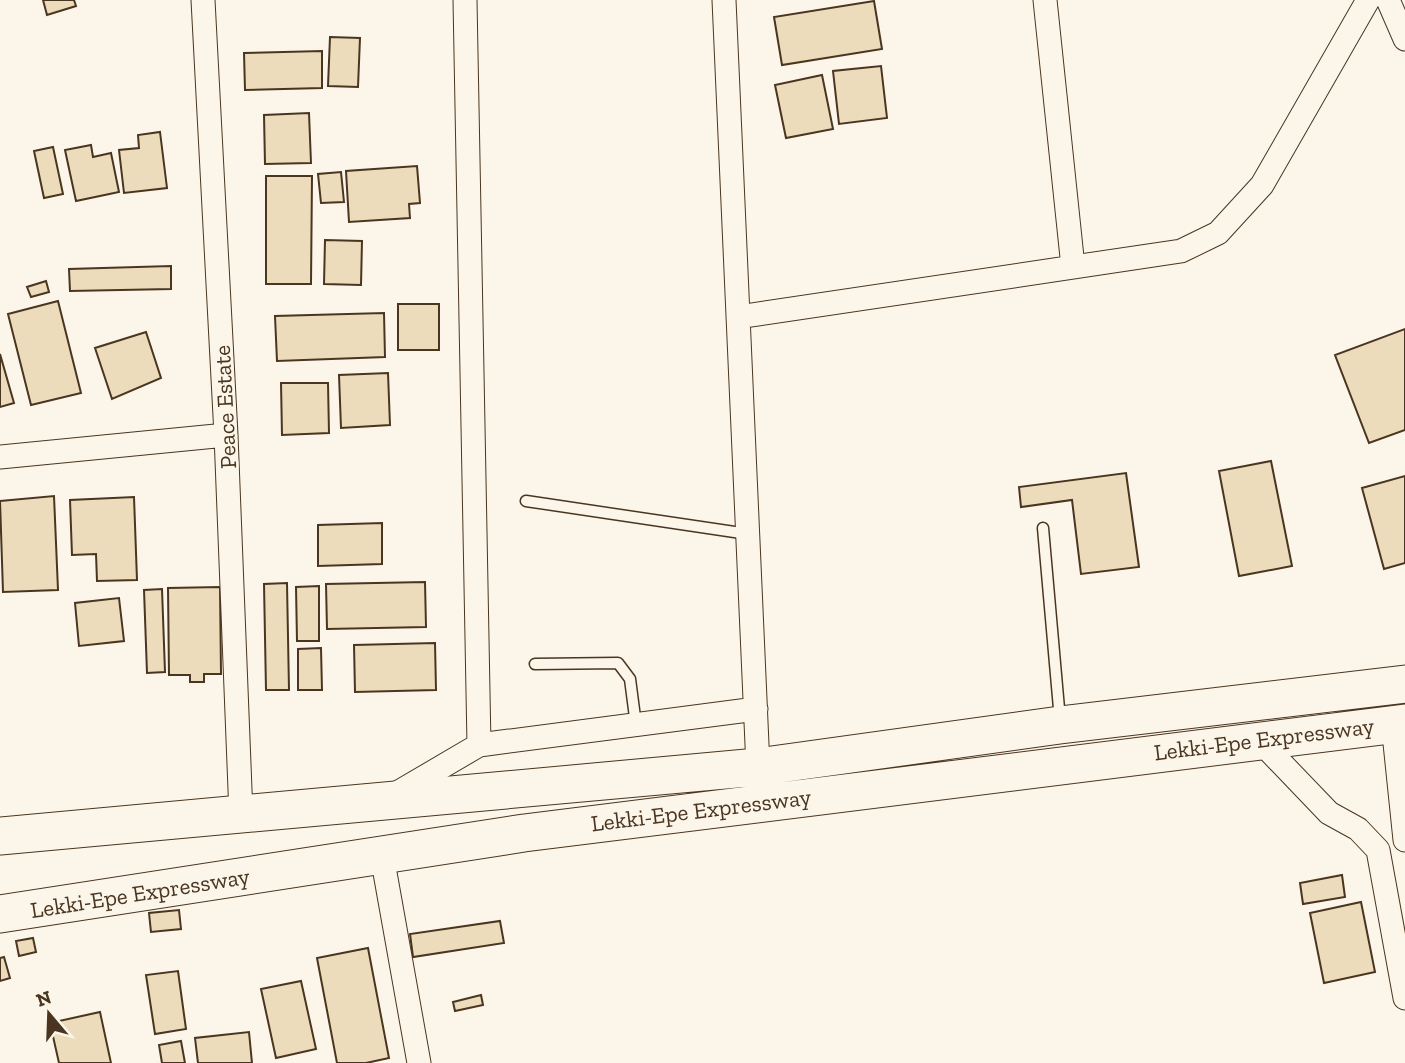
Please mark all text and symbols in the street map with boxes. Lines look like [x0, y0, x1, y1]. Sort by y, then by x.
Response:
street label: Peace Estate [208, 344, 242, 470]
street label: Lekki-Epe Expressway [1152, 712, 1376, 766]
street label: Lekki-Epe Expressway [589, 783, 813, 837]
street label: Lekki-Epe Expressway [28, 862, 252, 924]
north arrow [14, 979, 84, 1049]
text: N [33, 985, 54, 1012]

